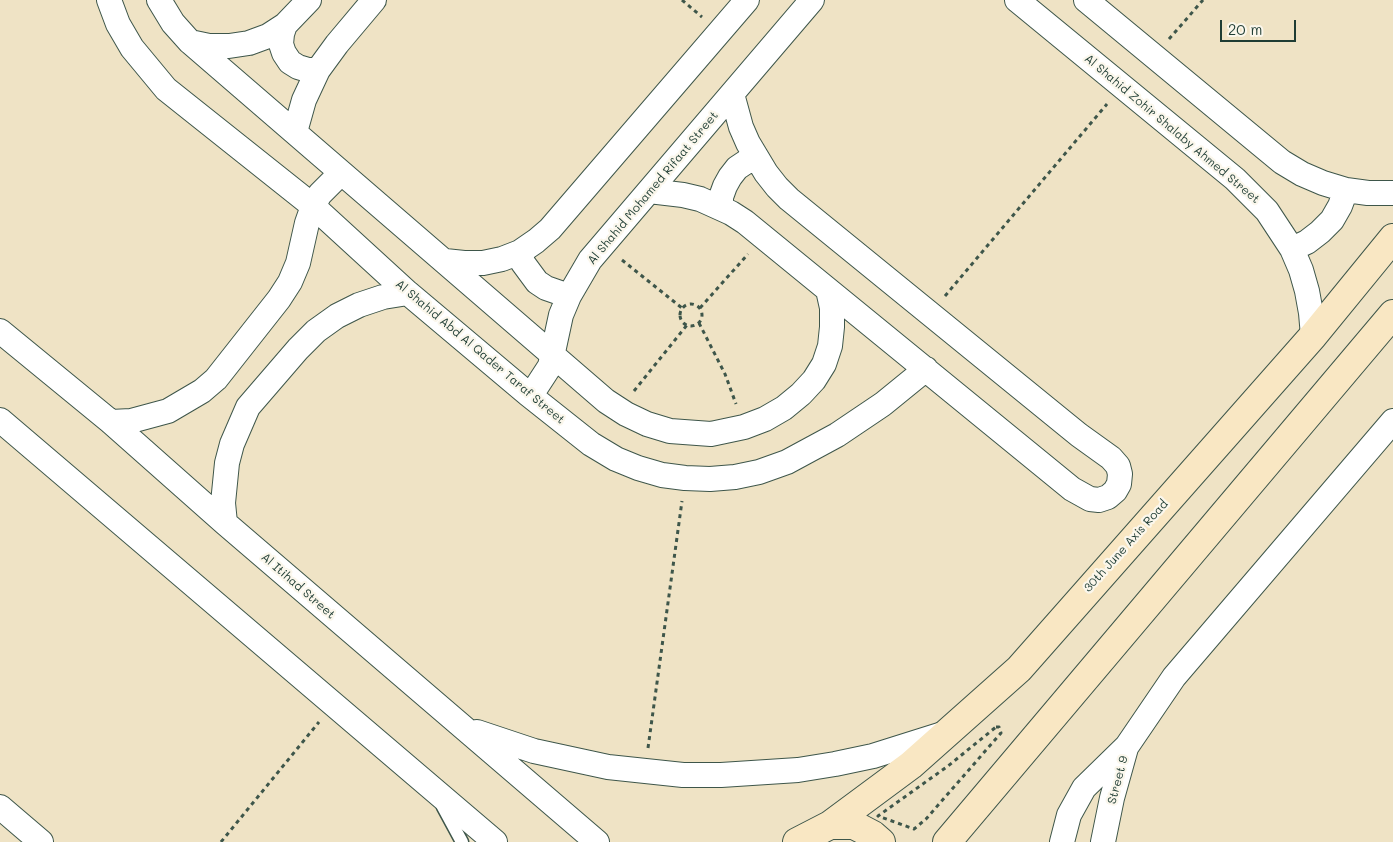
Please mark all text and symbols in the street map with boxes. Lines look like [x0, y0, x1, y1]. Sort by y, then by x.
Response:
scale bar [1223, 10, 1299, 42]
text: 20 m [1228, 19, 1262, 39]
street label: Al Shahid Zohir Shalaby Ahmed Street [1081, 51, 1263, 207]
street label: Al Shahid Mohamed Rifaat Street [585, 108, 721, 268]
street label: Al Shahid Abd Al Qader Taraf Street [392, 277, 568, 427]
street label: 30th June Axis Road [1081, 497, 1171, 595]
street label: Al Itihad Street [258, 550, 338, 622]
street label: Street 9 [1105, 754, 1131, 806]

